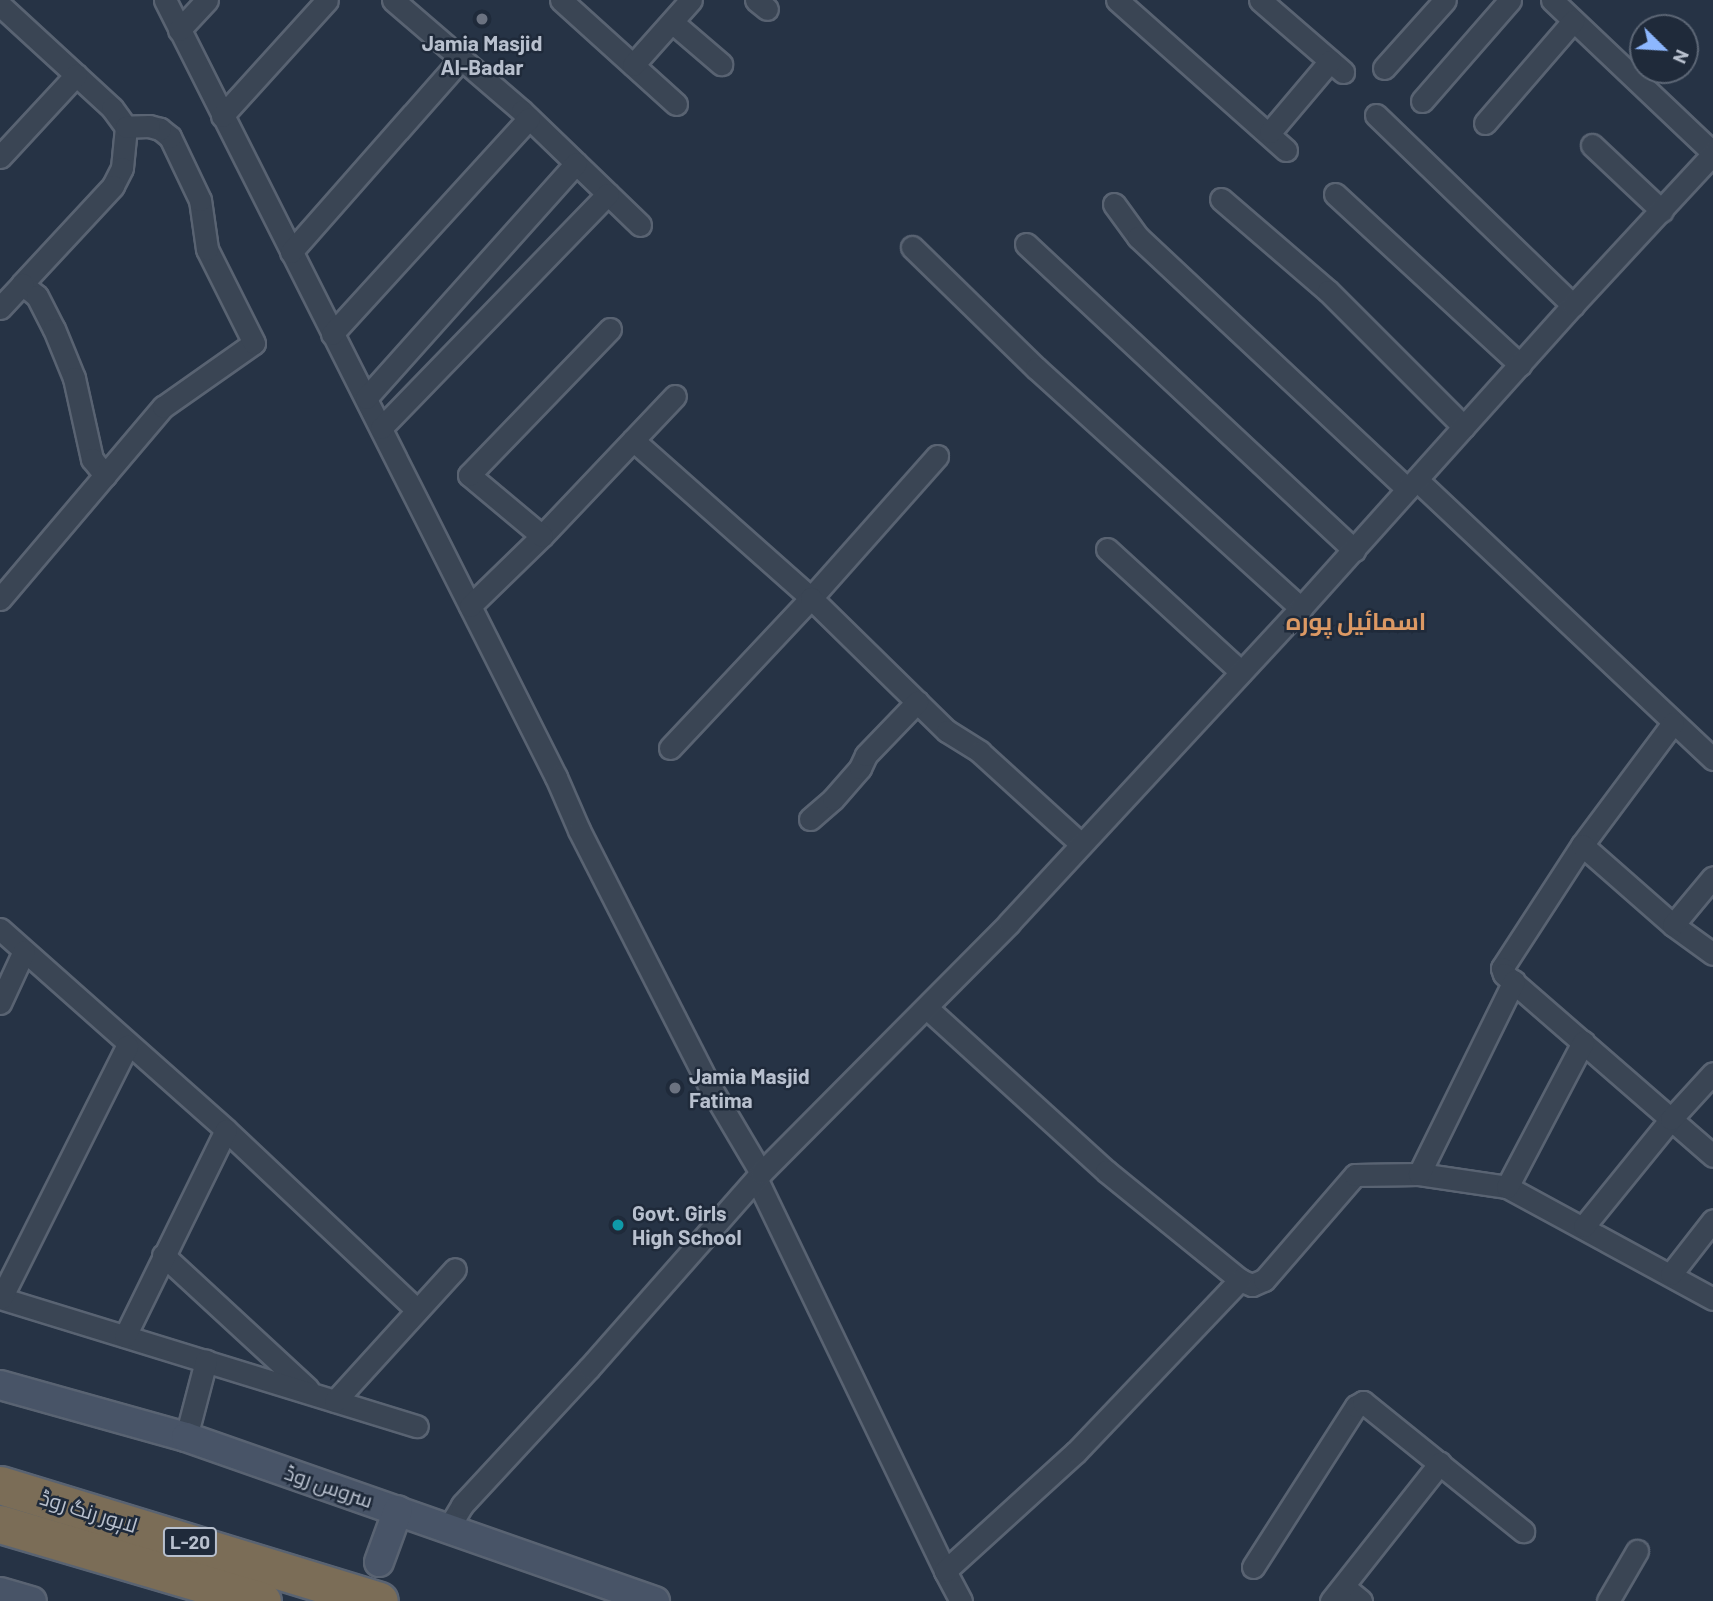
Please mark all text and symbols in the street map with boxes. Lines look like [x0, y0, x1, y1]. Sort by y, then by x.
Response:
marker: Jamia Masjid Al-Badar [474, 11, 490, 27]
north arrow [1629, 14, 1699, 84]
place label: Jamia Masjid Al-Badar [422, 30, 542, 80]
text: N [1669, 46, 1695, 67]
district label: اسمائیل پورہ [1286, 607, 1426, 635]
place label: Jamia Masjid Fatima [689, 1063, 810, 1113]
marker: Jamia Masjid Fatima [667, 1080, 683, 1096]
place label: Govt. Girls High School [632, 1200, 742, 1250]
marker: Govt. Girls High School [610, 1217, 626, 1233]
street label: سروس روڈ [282, 1459, 376, 1513]
street label: لاہور رنگ روڈ [37, 1484, 141, 1538]
road number: L-20 [162, 1526, 218, 1558]

